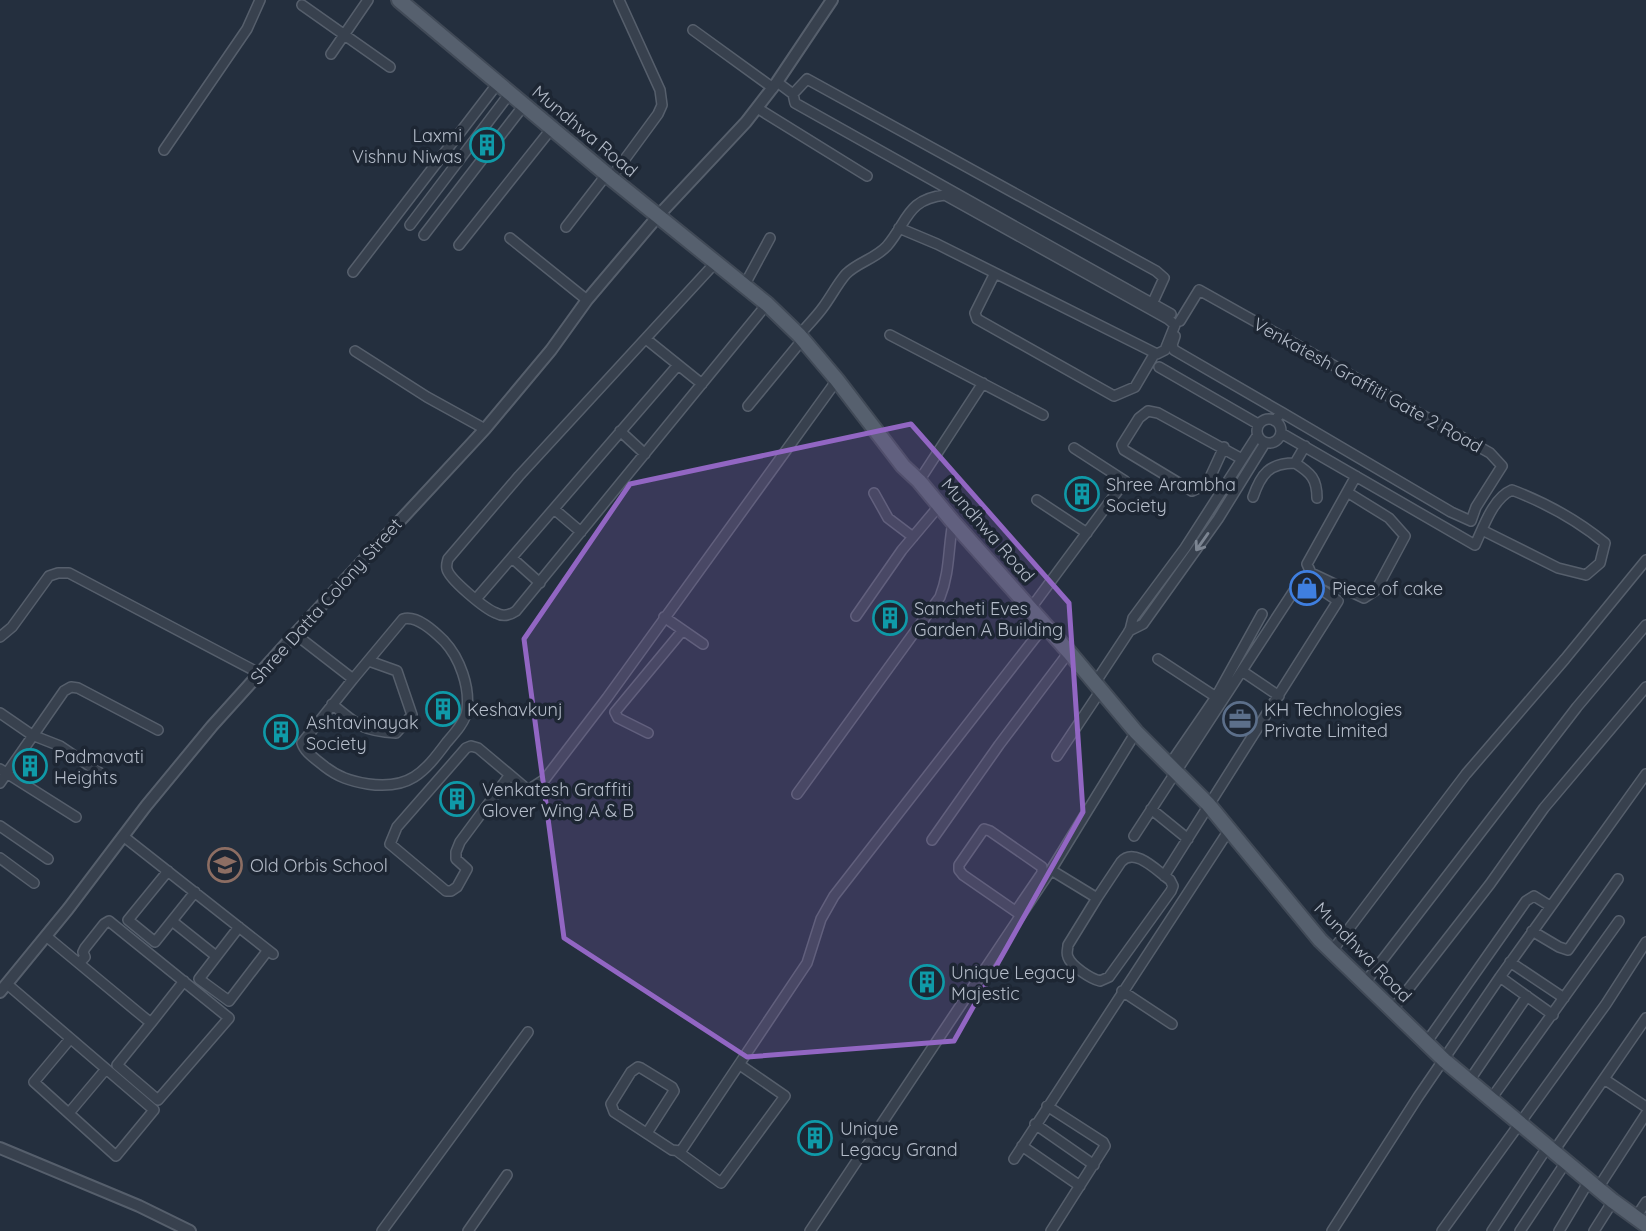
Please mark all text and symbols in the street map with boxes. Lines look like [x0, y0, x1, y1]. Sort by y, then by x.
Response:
street label: Mundhwa Road [528, 80, 642, 182]
place label: Laxmi Vishnu Niwas [352, 124, 462, 168]
building icon: Laxmi Vishnu Niwas [468, 126, 506, 164]
street label: Venkatesh Graffiti Gate 2 Road [1249, 312, 1487, 458]
street label: Mundhwa Road [936, 473, 1040, 587]
place label: Shree Arambha Society [1106, 473, 1236, 517]
building icon: Shree Arambha Society [1063, 475, 1101, 513]
street label: Shree Datta Colony Street [245, 513, 407, 689]
one-way arrow [1195, 532, 1209, 551]
shop icon: Piece of cake [1288, 569, 1326, 607]
place label: Piece of cake [1332, 577, 1443, 600]
place label: Sancheti Eves Garden A Building [914, 597, 1063, 641]
building icon: Sancheti Eves Garden A Building [871, 599, 909, 637]
building icon: Keshavkunj [424, 690, 462, 728]
place label: Keshavkunj [467, 698, 563, 721]
place label: KH Technologies Private Limited [1264, 698, 1402, 742]
office icon: KH Technologies Private Limited [1221, 700, 1259, 738]
place label: Ashtavinayak Society [306, 711, 419, 755]
building icon: Ashtavinayak Society [262, 713, 300, 751]
place label: Padmavati Heights [54, 745, 144, 789]
building icon: Padmavati Heights [11, 747, 49, 785]
place label: Venkatesh Graffiti Glover Wing A & B [482, 778, 634, 822]
building icon: Venkatesh Graffiti Glover Wing A & B [438, 780, 476, 818]
school or university icon: Old Orbis School [206, 846, 244, 884]
place label: Old Orbis School [250, 854, 388, 877]
street label: Mundhwa Road [1309, 897, 1417, 1007]
place label: Unique Legacy Majestic [951, 961, 1076, 1005]
building icon: Unique Legacy Majestic [908, 963, 946, 1001]
place label: Unique Legacy Grand [840, 1117, 958, 1161]
building icon: Unique Legacy Grand [796, 1119, 834, 1157]

